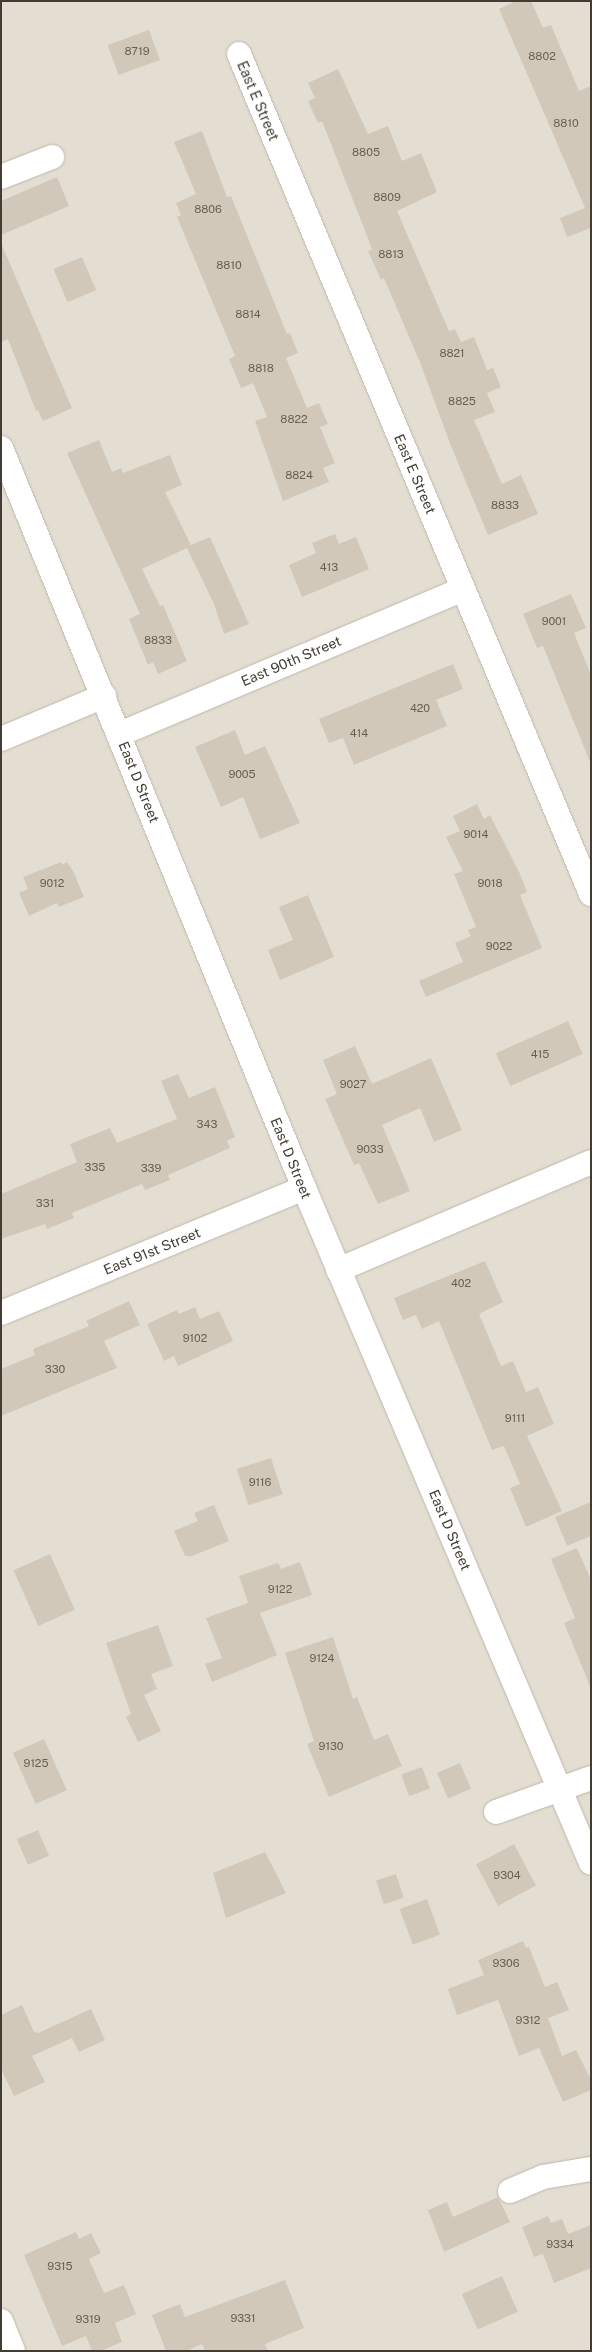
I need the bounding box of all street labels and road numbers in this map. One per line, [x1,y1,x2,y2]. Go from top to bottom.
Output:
street label: East E Street [234,59,282,143]
street label: East E Street [391,432,439,516]
street label: East 90th Street [238,632,344,690]
street label: East D Street [115,739,163,825]
street label: East D Street [267,1115,315,1201]
street label: East 91st Street [101,1224,203,1278]
street label: East D Street [425,1487,475,1573]

